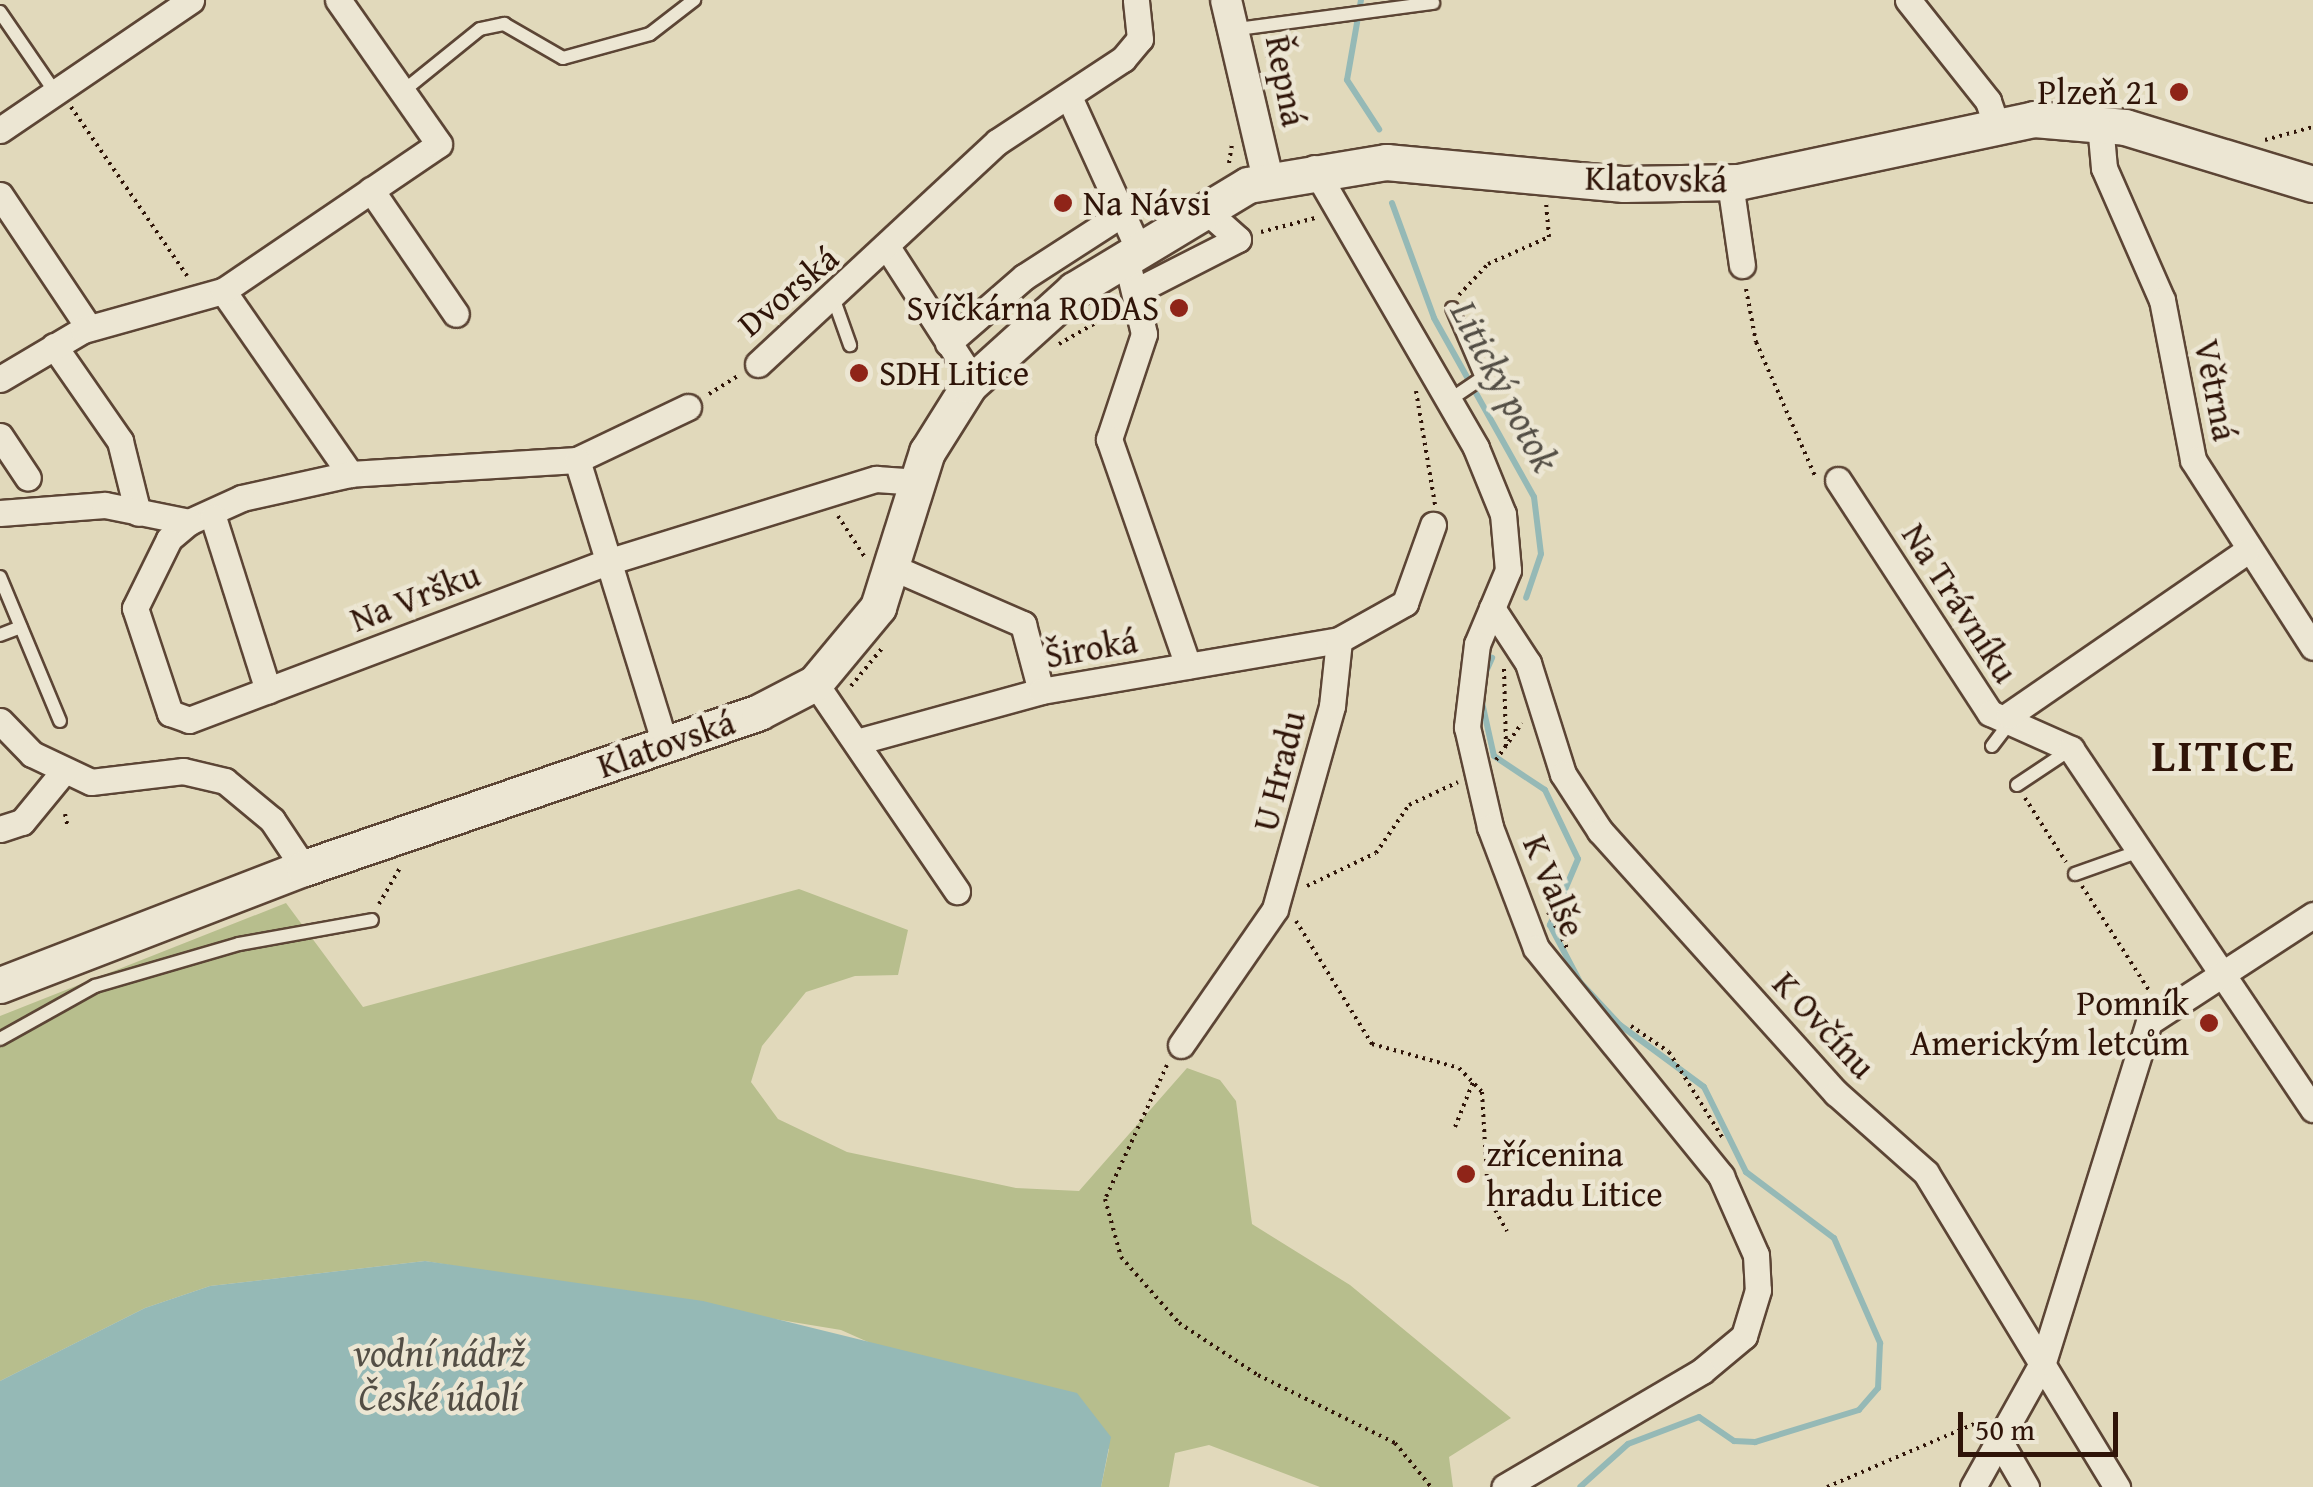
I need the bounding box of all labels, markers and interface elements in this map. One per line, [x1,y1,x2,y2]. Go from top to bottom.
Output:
street label: Řepná [1257,32,1315,130]
place label: Plzeň 21 [2038,71,2159,113]
marker: Plzeň 21 [2168,81,2190,103]
street label: Klatovská [1585,157,1727,201]
place label: Na Návsi [1083,182,1211,224]
marker: Na Návsi [1052,192,1074,214]
street label: Dvorská [729,237,847,345]
place label: Svíčkárna RODAS [907,287,1159,329]
water label: Litický potok [1441,293,1569,479]
marker: Svíčkárna RODAS [1168,297,1190,319]
street label: Větrná [2186,336,2246,444]
place label: SDH Litice [879,352,1029,394]
marker: SDH Litice [848,362,870,384]
street label: Na Trávníku [1893,516,2027,690]
street label: Na Vršku [344,553,486,641]
street label: Široká [1042,619,1140,677]
street label: Klatovská [592,701,740,787]
street label: U Hradu [1244,707,1314,835]
district label: LITICE [2152,728,2296,782]
street label: K Valše [1514,829,1594,943]
street label: K Ovčínu [1764,963,1884,1087]
place label: Pomník Americkým letcům [1910,982,2189,1064]
marker: Pomník Americkým letcům [2198,1012,2220,1034]
place label: zřícenina hradu Litice [1486,1133,1663,1215]
marker: zřícenina hradu Litice [1455,1163,1477,1185]
water label: vodní nádrž České údolí [353,1330,525,1420]
scale bar [1963,1392,2123,1454]
text: 50 m [1975,1407,2035,1451]

